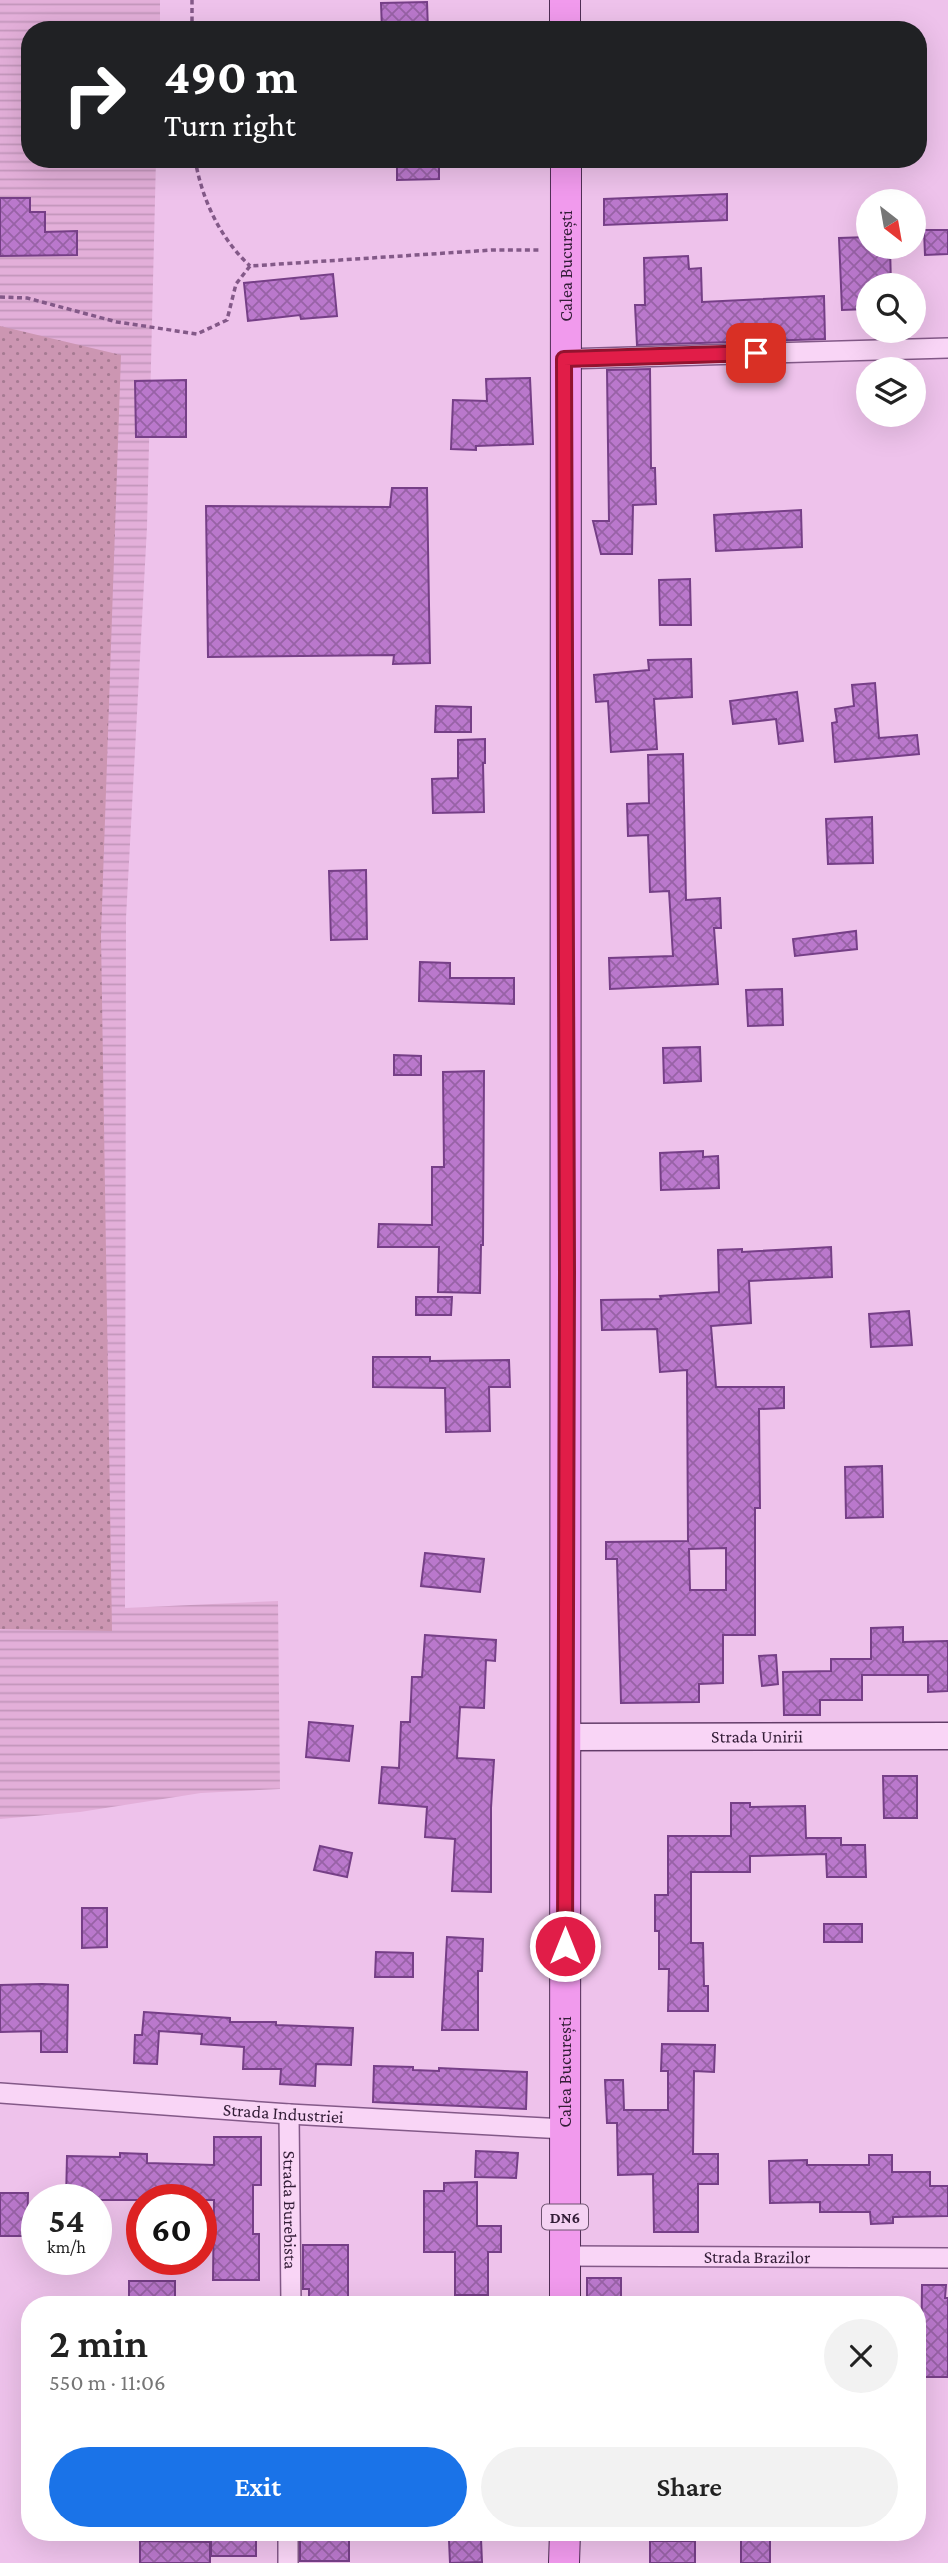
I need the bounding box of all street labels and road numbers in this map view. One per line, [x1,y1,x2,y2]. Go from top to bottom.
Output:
street label: Calea București [556,210,578,322]
street label: Strada Unirii [711,1726,803,1747]
street label: Calea București [555,2016,577,2128]
street label: Strada Industriei [222,2099,344,2127]
street label: Strada Burebista [279,2151,301,2269]
road number: DN6 [542,2204,588,2230]
street label: Strada Brazilor [704,2247,811,2267]

